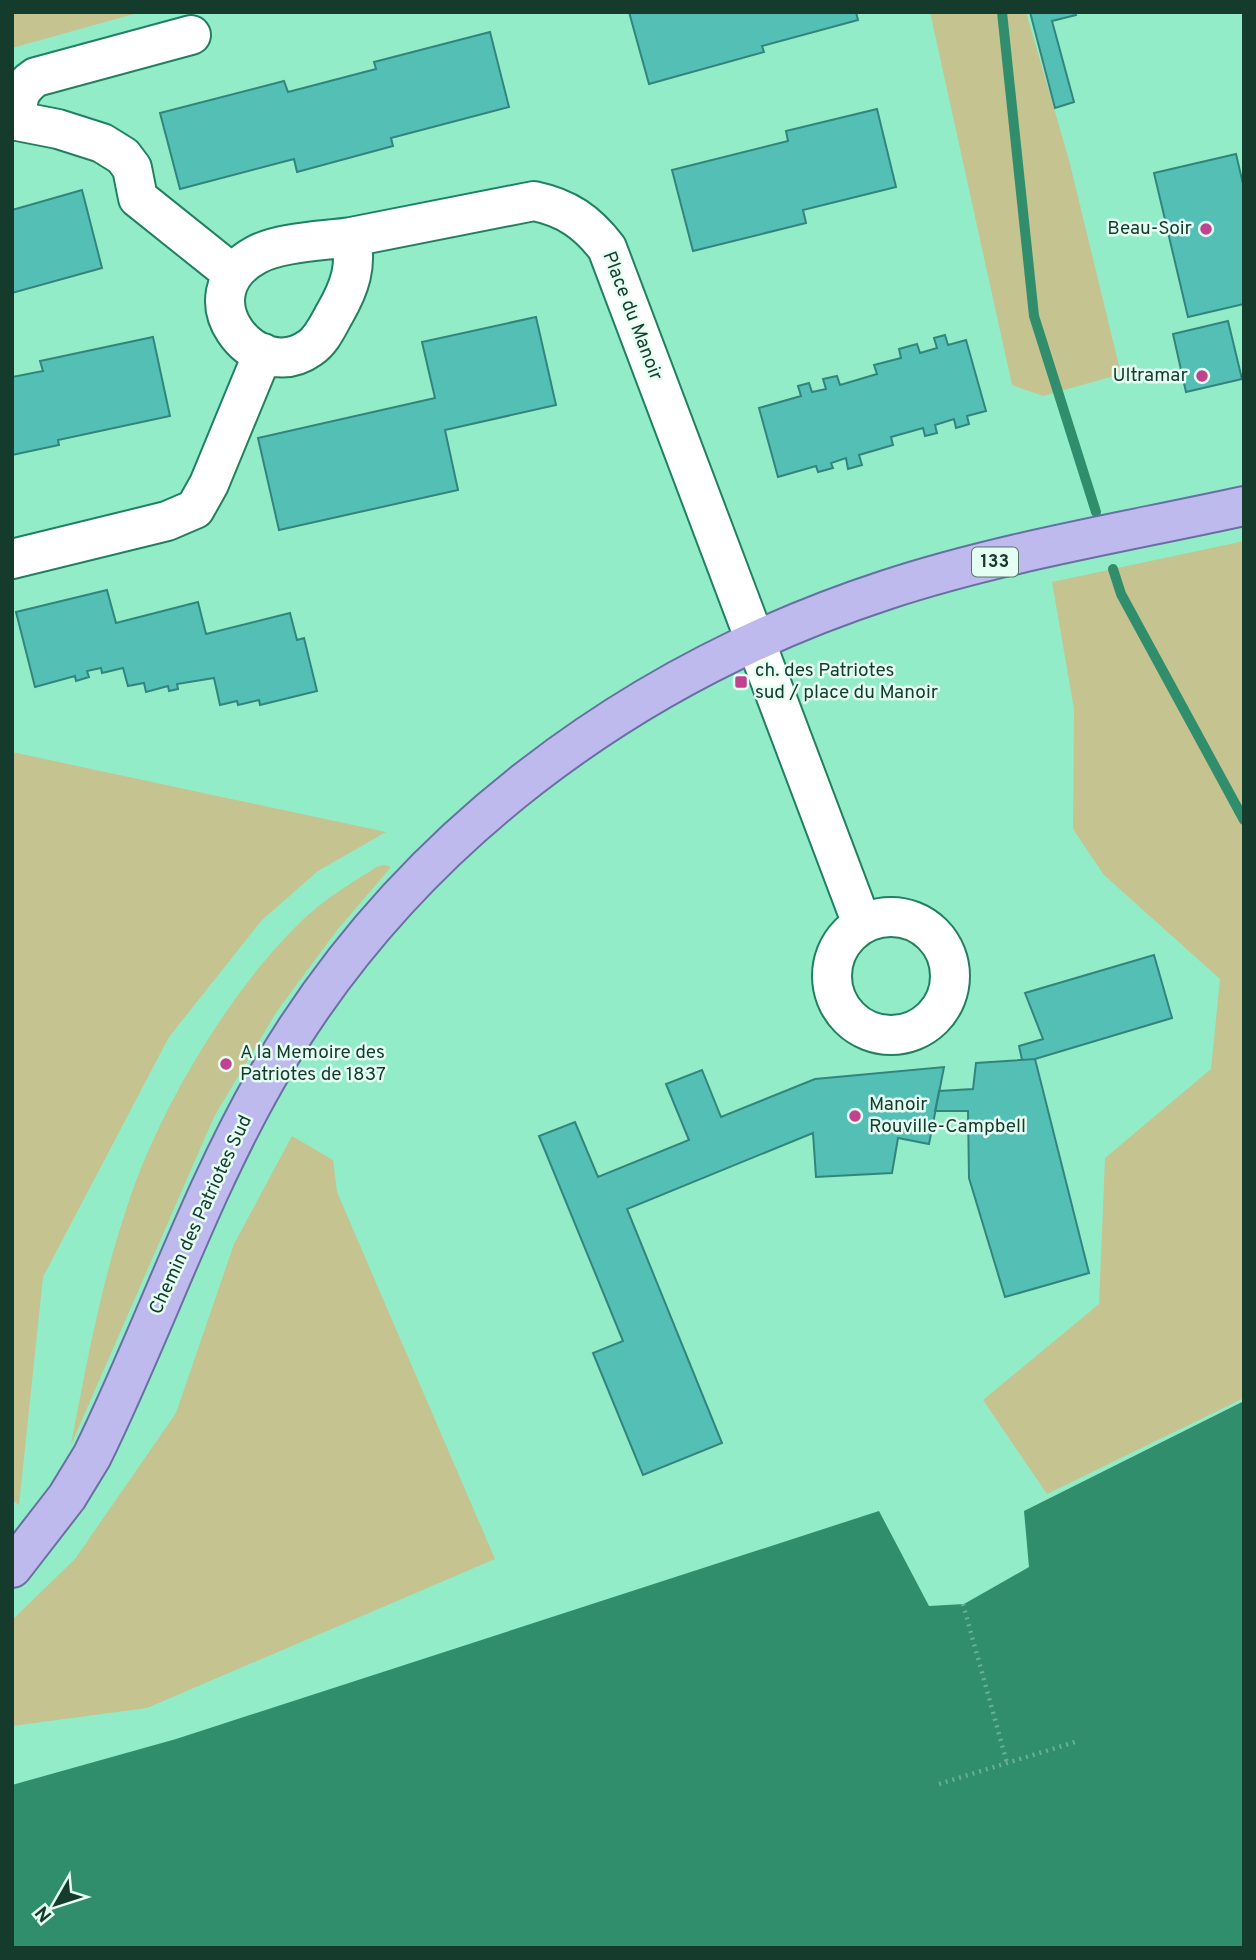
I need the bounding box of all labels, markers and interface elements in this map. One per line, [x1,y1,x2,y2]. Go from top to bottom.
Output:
place label: Beau-Soir [1107,217,1193,241]
marker: Beau-Soir [1198,221,1214,237]
street label: Place du Manoir [596,248,668,384]
place label: Ultramar [1112,364,1189,388]
marker: Ultramar [1194,368,1210,384]
road number: 133 [972,548,1018,576]
place label: ch. des Patriotes sud / place du Manoir [755,659,939,705]
marker: ch. des Patriotes sud / place du Manoir [733,674,749,690]
place label: A la Memoire des Patriotes de 1837 [240,1041,386,1087]
marker: A la Memoire des Patriotes de 1837 [218,1056,234,1072]
place label: Manoir Rouville-Campbell [869,1093,1026,1139]
marker: Manoir Rouville-Campbell [847,1108,863,1124]
street label: Chemin des Patriotes Sud [144,1112,258,1318]
north arrow [21,1869,91,1939]
text: N [31,1901,58,1926]

